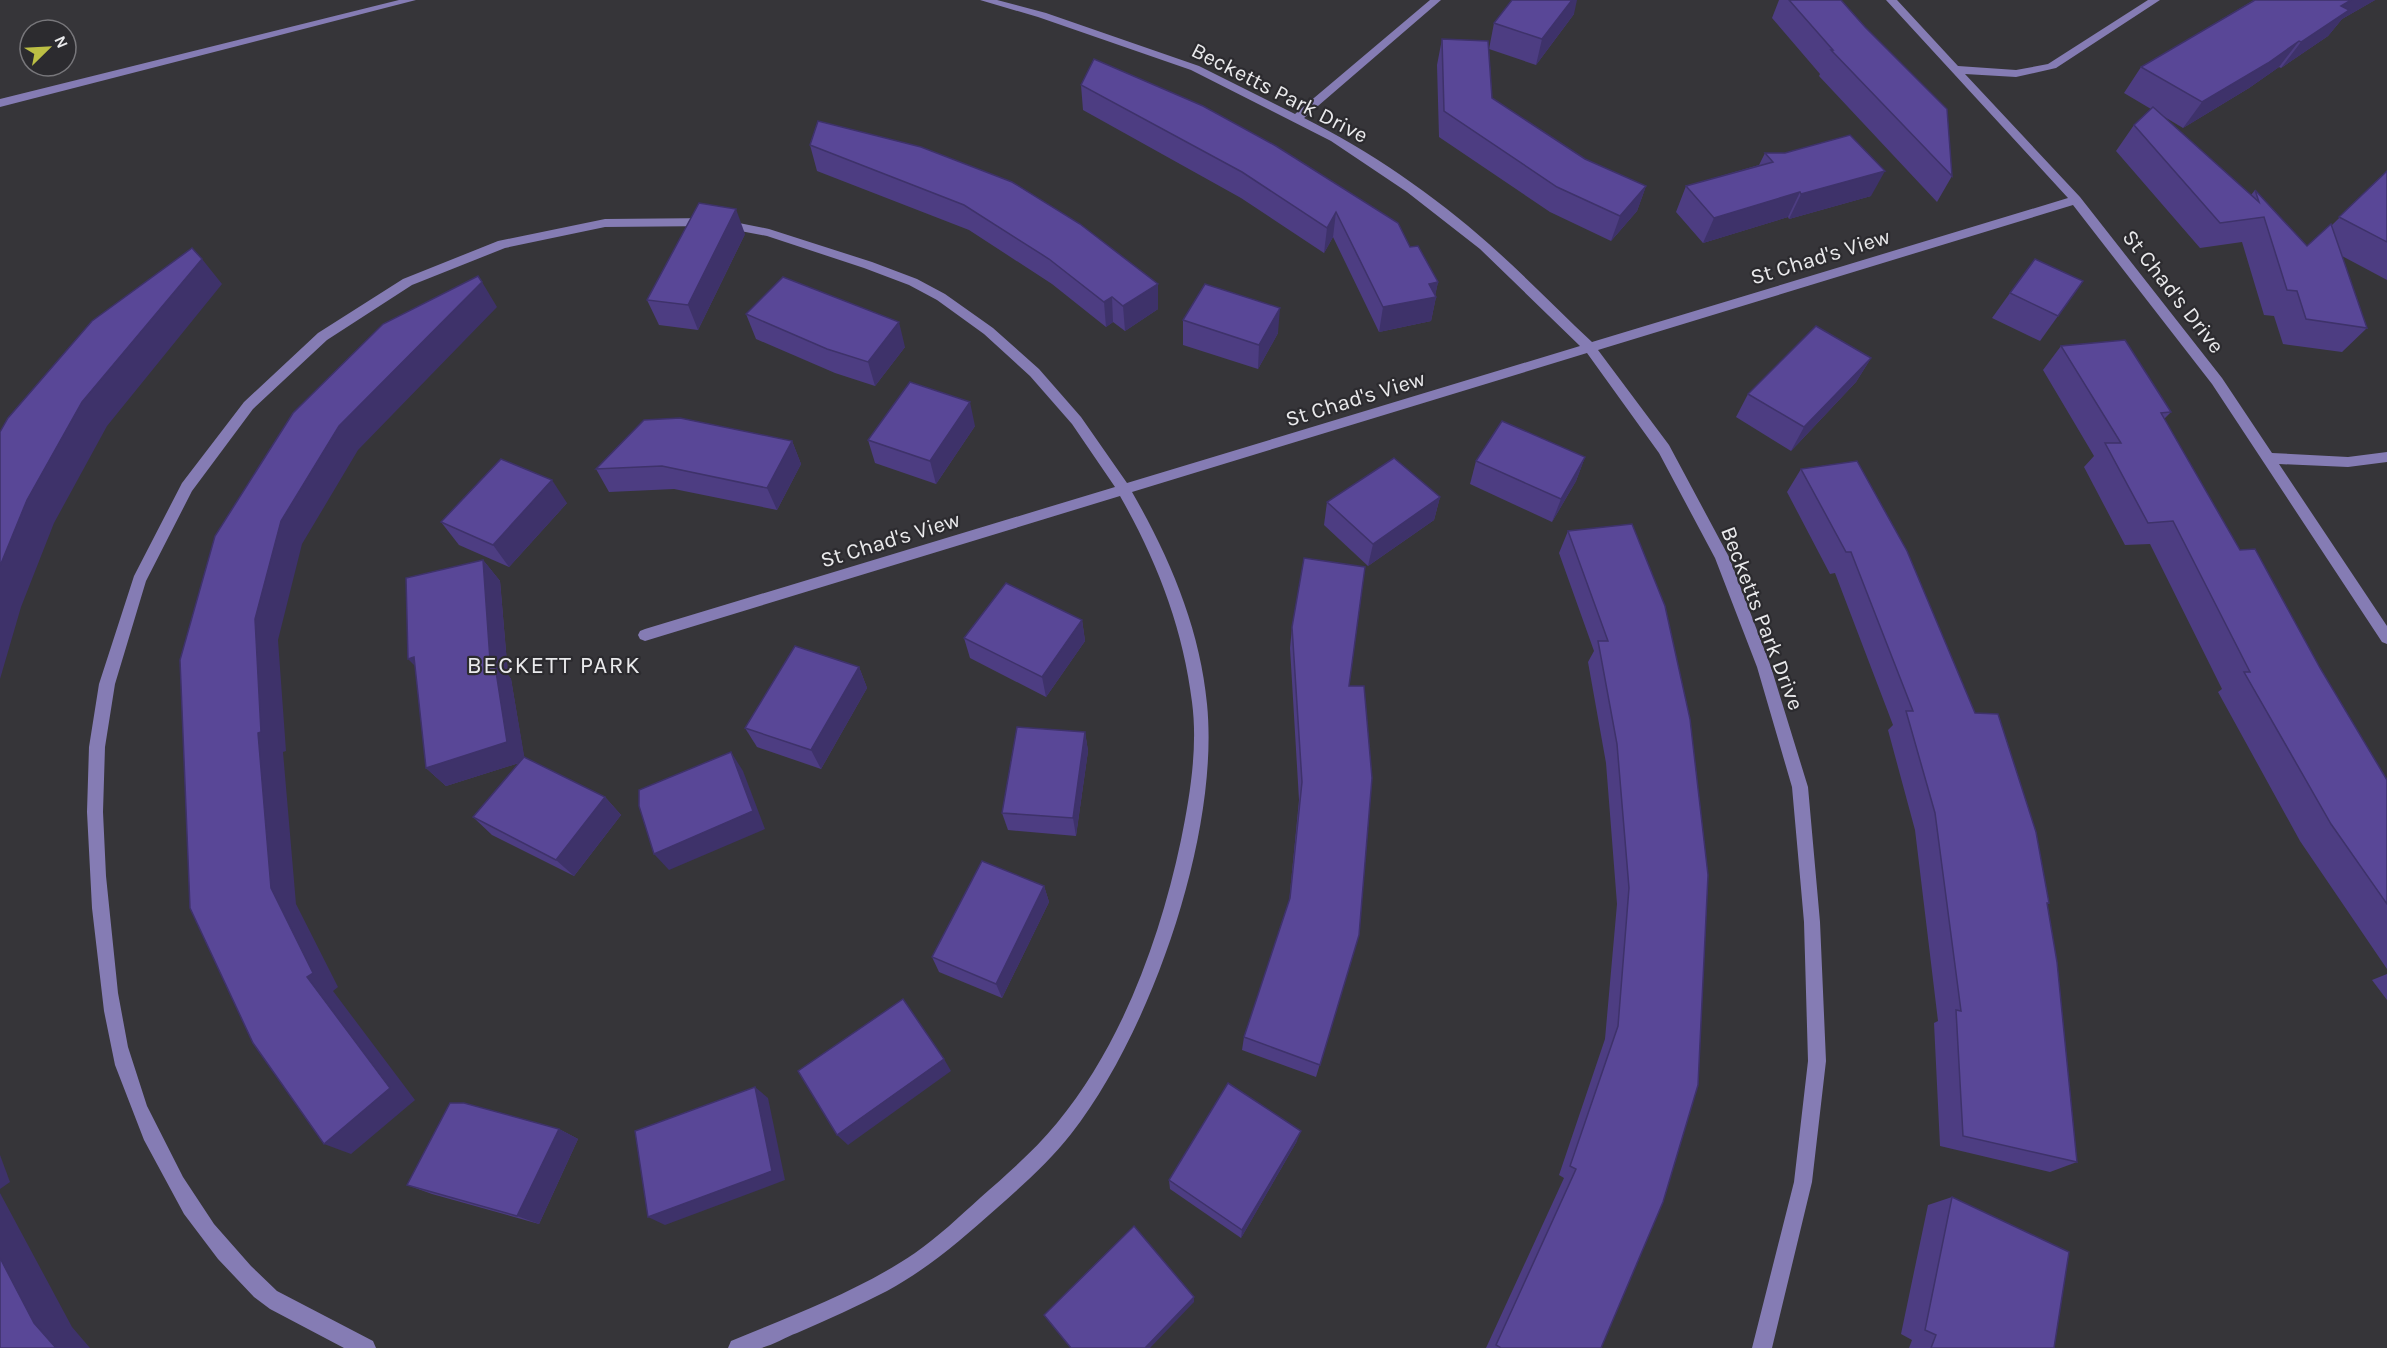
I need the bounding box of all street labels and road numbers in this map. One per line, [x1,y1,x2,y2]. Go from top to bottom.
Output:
street label: Becketts Park Drive [1187,37,1372,149]
street label: St Chad's View [1747,223,1893,291]
street label: St Chad's Drive [2117,225,2230,359]
street label: St Chad's View [1282,365,1428,433]
street label: St Chad's View [817,506,963,574]
street label: Becketts Park Drive [1715,523,1809,714]

